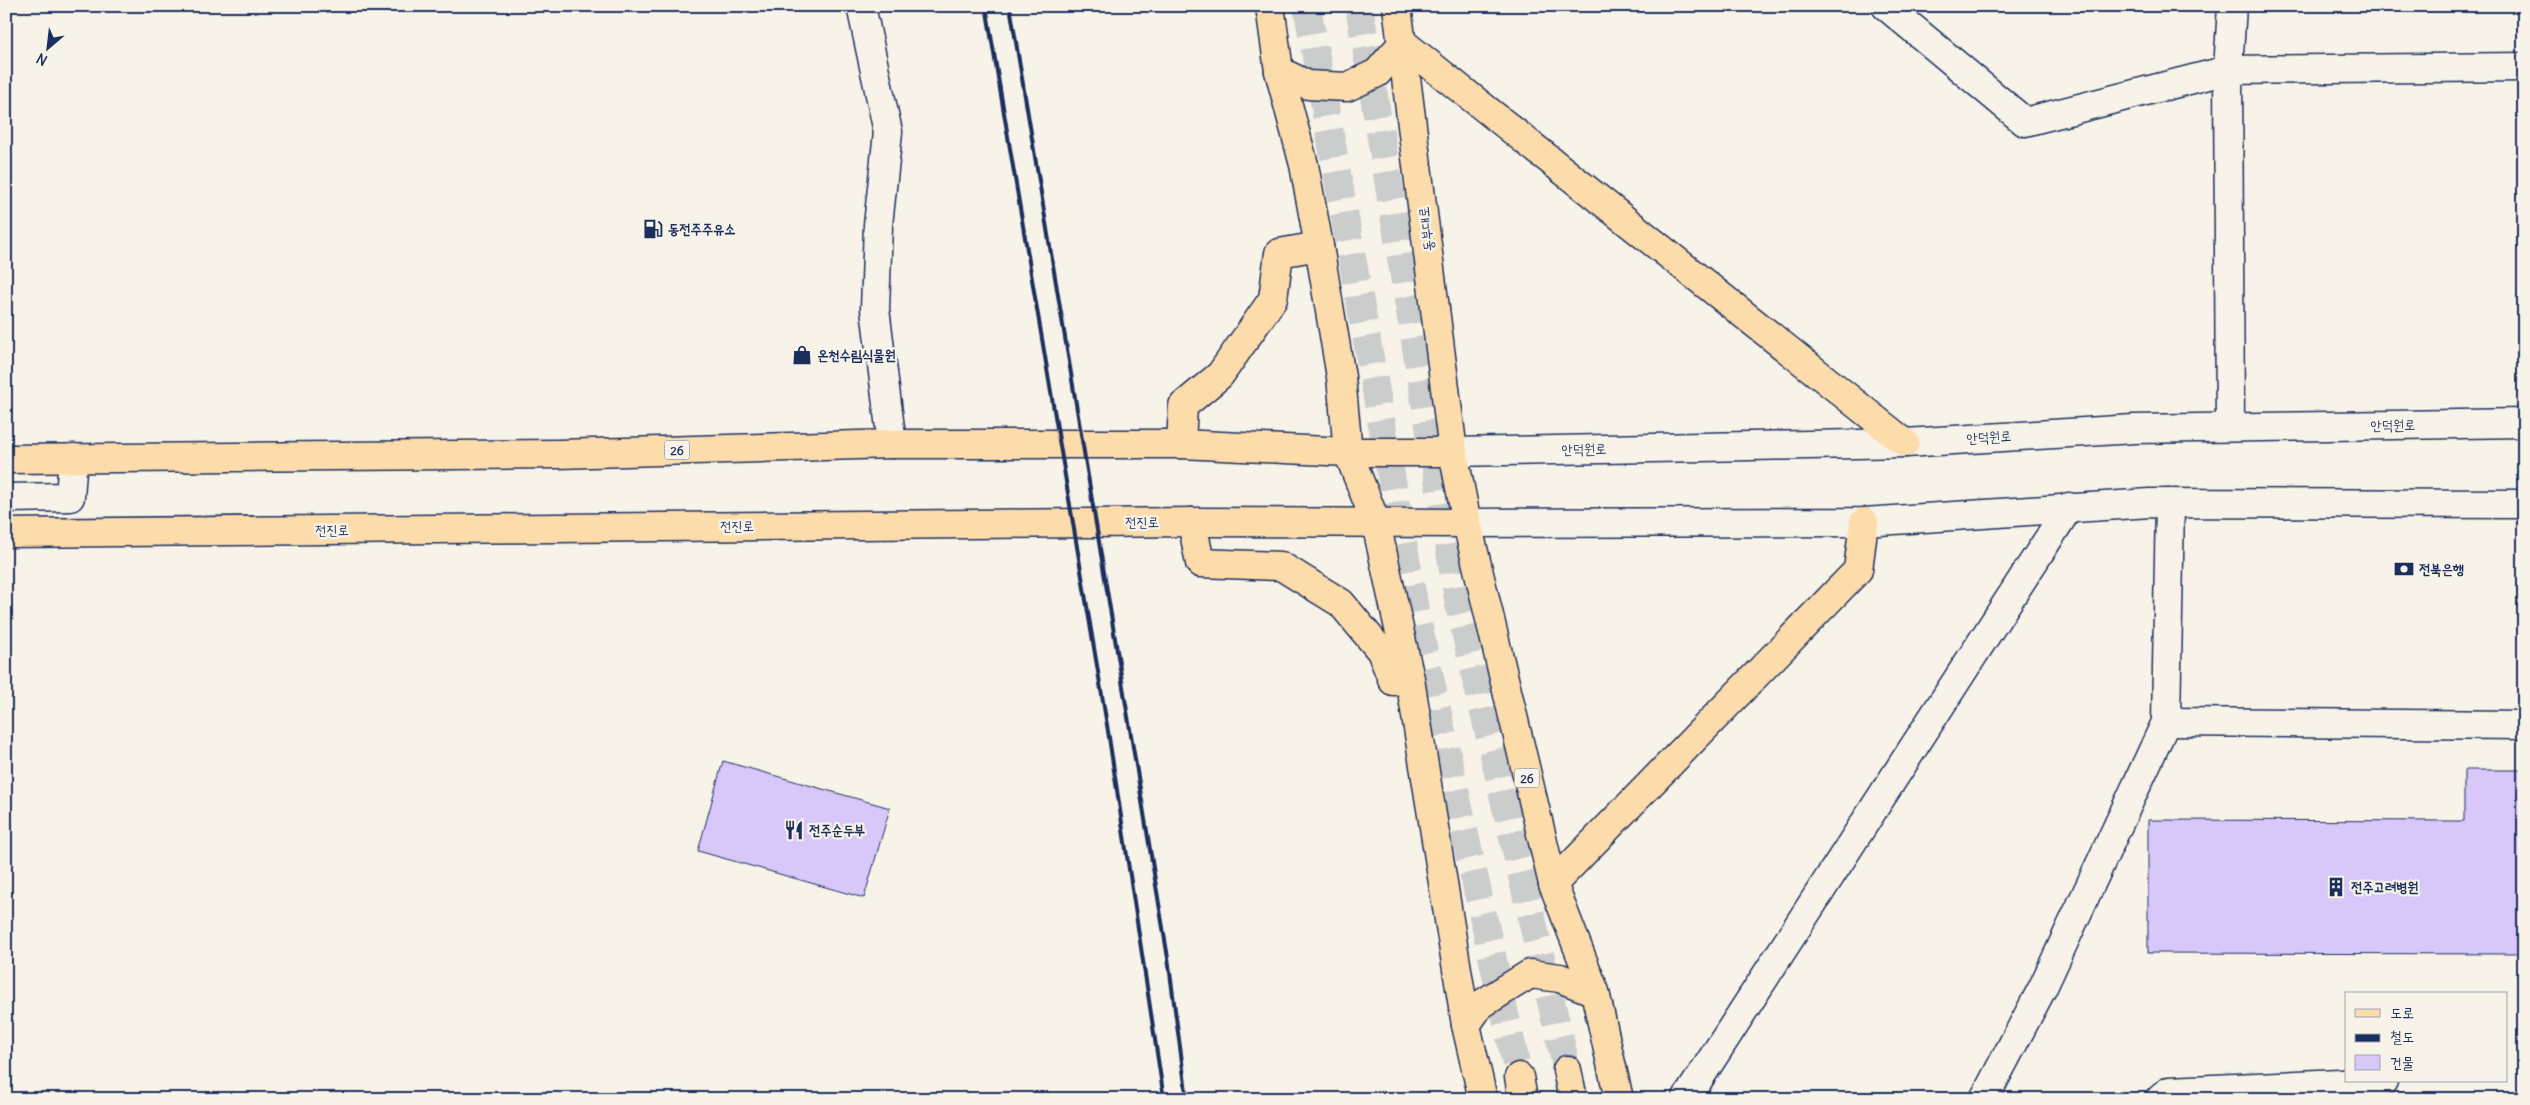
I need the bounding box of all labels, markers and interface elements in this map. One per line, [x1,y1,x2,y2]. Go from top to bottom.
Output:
north arrow [22,22,72,72]
text: N [33,49,50,70]
street label: 동부대로 [1414,206,1438,252]
fuel station icon: 동전주주유소 [642,218,664,240]
place label: 동전주주유소 [668,220,736,238]
shop icon: 온천수림식물원 [791,344,813,366]
place label: 온천수림식물원 [817,346,896,364]
street label: 안덕원로 [2370,416,2416,434]
street label: 안덕원로 [1966,426,2012,448]
road number: 26 [664,440,690,460]
street label: 안덕원로 [1561,440,1607,458]
street label: 전진로 [1125,513,1159,531]
street label: 전진로 [720,517,754,535]
street label: 전진로 [315,521,349,539]
bank icon: 전북은행 [2393,558,2415,580]
place label: 전북은행 [2419,560,2464,578]
road number: 26 [1514,768,1540,788]
restaurant icon: 전주순두부 [783,819,805,841]
place label: 전주순두부 [809,821,865,839]
building icon: 전주고려병원 [2325,876,2347,898]
place label: 전주고려병원 [2351,878,2419,896]
legend [2345,992,2508,1082]
text: 도로 [2390,1003,2414,1022]
text: 철도 [2390,1027,2414,1046]
text: 건물 [2390,1053,2414,1072]

